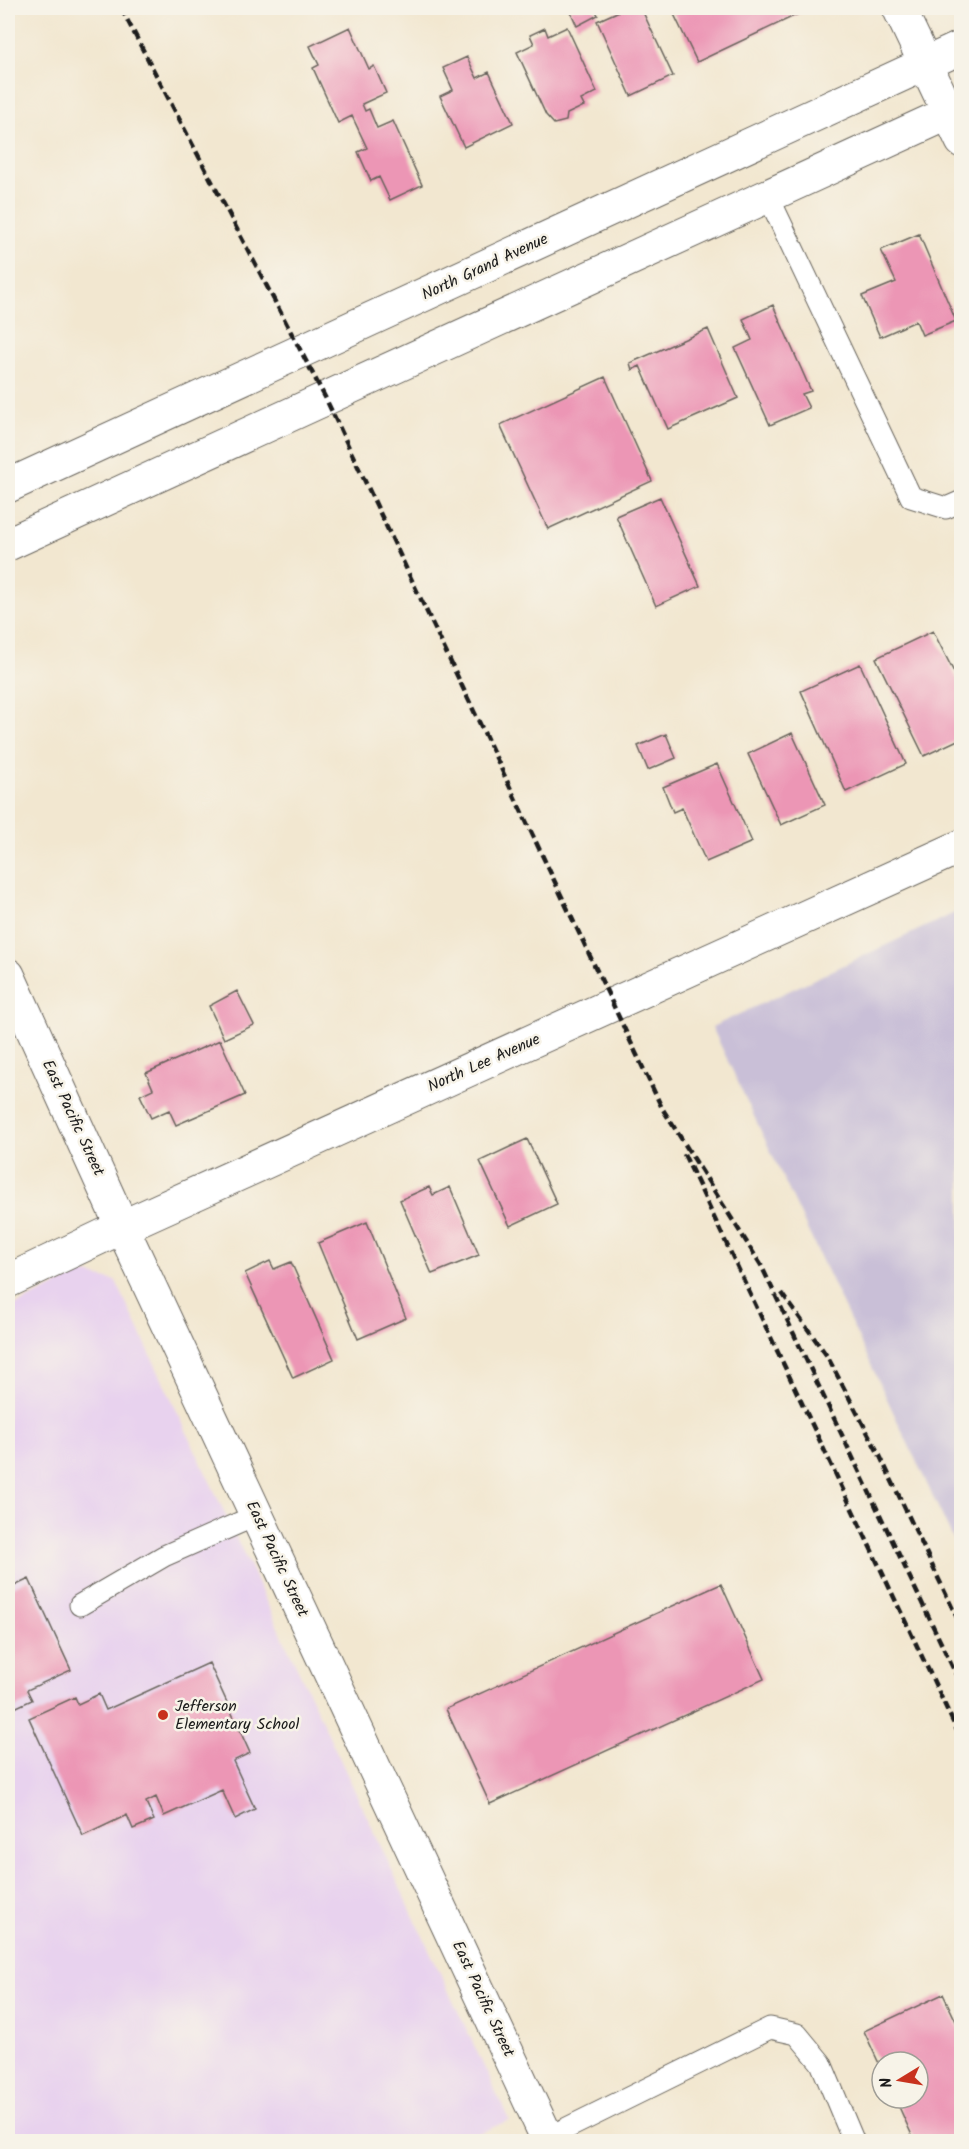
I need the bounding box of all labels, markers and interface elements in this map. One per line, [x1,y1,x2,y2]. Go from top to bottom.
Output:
street label: North Grand Avenue [418,227,552,307]
street label: North Lee Avenue [424,1027,544,1099]
street label: East Pacific Street [35,1056,111,1181]
street label: East Pacific Street [239,1497,315,1622]
place label: Jefferson Elementary School [175,1694,300,1737]
marker: Jefferson Elementary School [156,1708,170,1722]
street label: East Pacific Street [445,1937,521,2062]
north arrow [870,2050,930,2110]
text: N [874,2075,900,2090]

